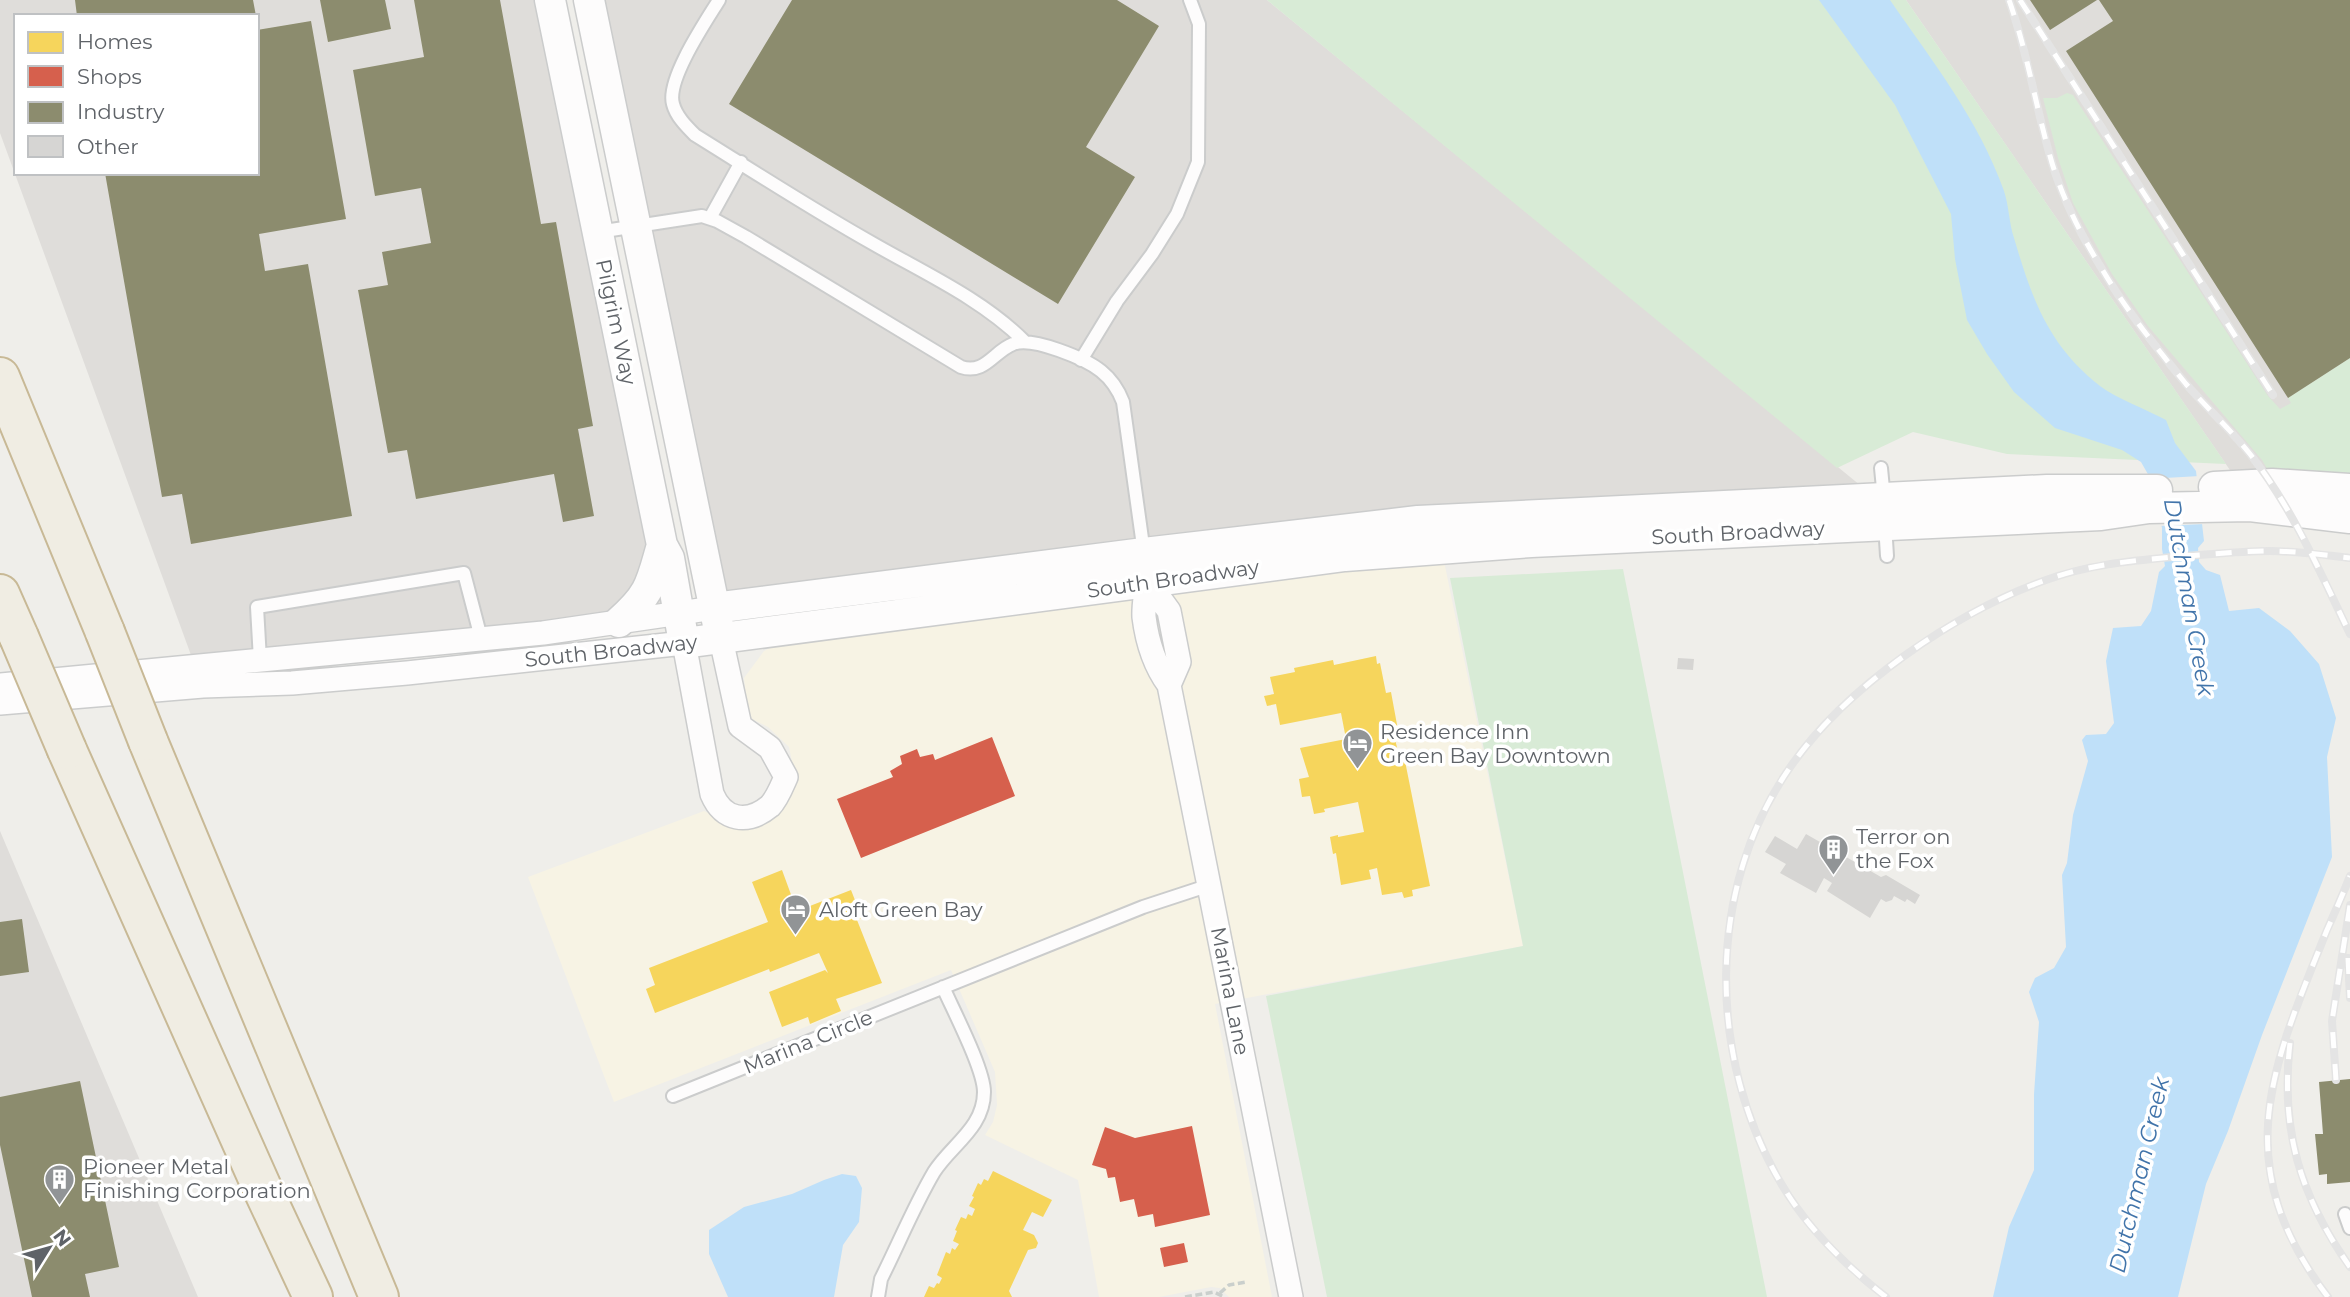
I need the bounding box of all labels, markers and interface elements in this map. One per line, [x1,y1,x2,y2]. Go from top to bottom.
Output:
legend [14,14,259,175]
text: Homes [77,29,152,54]
text: Shops [77,64,142,89]
text: Industry [77,99,165,124]
text: Other [77,134,139,159]
street label: Pilgrim Way [591,257,642,388]
water label: Dutchman Creek [2158,496,2220,699]
street label: South Broadway [1651,515,1826,550]
street label: South Broadway [1085,554,1261,603]
street label: South Broadway [523,629,699,672]
place label: Residence Inn Green Bay Downtown [1380,719,1611,768]
hotel icon: Residence Inn Green Bay Downtown [1340,727,1374,771]
place label: Terror on the Fox [1856,824,1950,873]
building icon: Terror on the Fox [1816,832,1850,876]
hotel icon: Aloft Green Bay [779,893,813,937]
place label: Aloft Green Bay [819,897,983,922]
street label: Marina Lane [1206,925,1255,1057]
street label: Marina Circle [740,1004,876,1079]
water label: Dutchman Creek [2103,1073,2175,1276]
place label: Pioneer Metal Finishing Corporation [83,1154,311,1203]
building icon: Pioneer Metal Finishing Corporation [43,1162,77,1206]
north arrow [14,1213,84,1283]
text: N [48,1225,76,1251]

